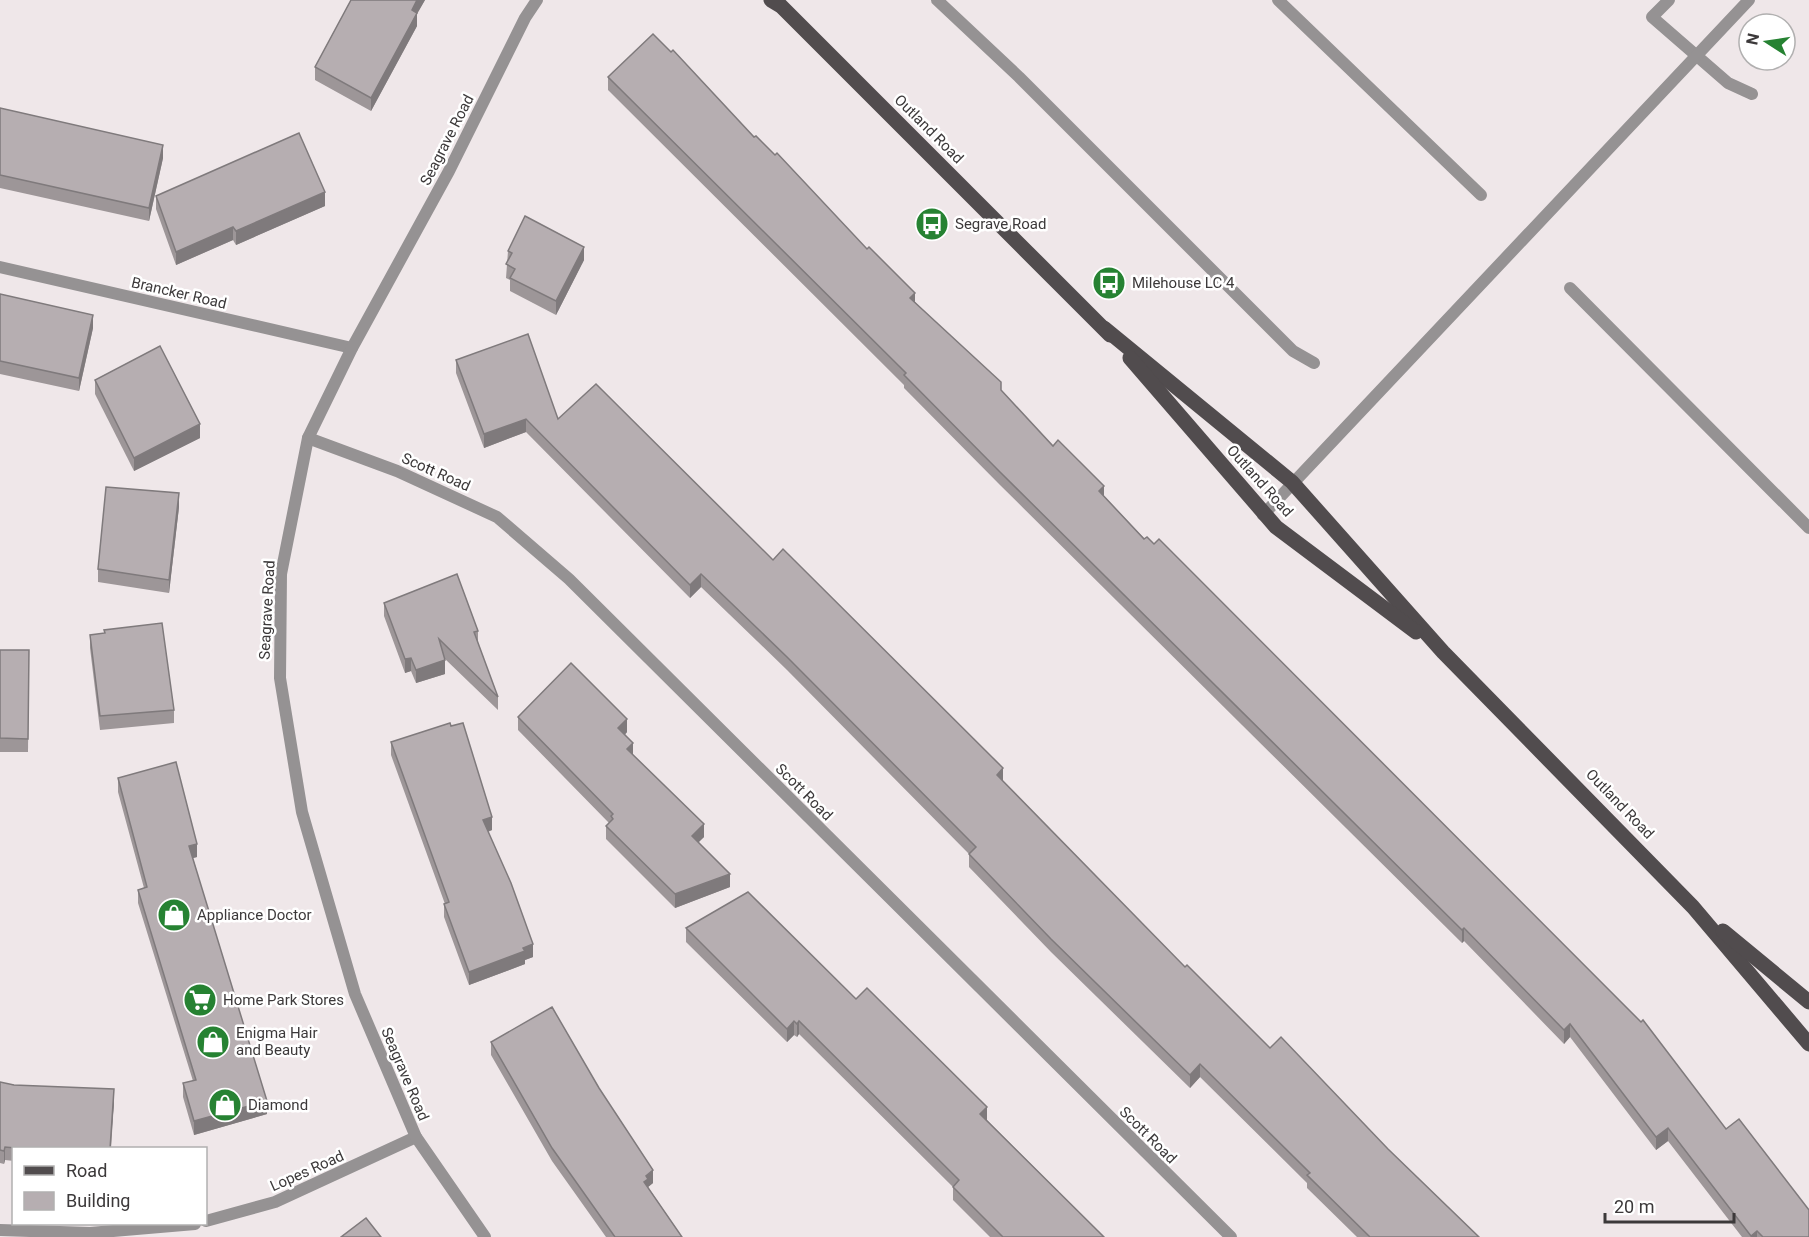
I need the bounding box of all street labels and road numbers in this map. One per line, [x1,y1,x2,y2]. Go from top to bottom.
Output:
street label: Outland Road [891,91,967,167]
street label: Seagrave Road [416,92,478,188]
street label: Brancker Road [130,273,228,313]
street label: Outland Road [1223,441,1297,521]
street label: Scott Road [399,449,473,495]
street label: Seagrave Road [255,560,279,660]
street label: Scott Road [772,760,836,824]
street label: Outland Road [1582,765,1658,843]
street label: Seagrave Road [377,1025,433,1123]
street label: Scott Road [1116,1103,1180,1167]
street label: Lopes Road [267,1147,347,1195]

